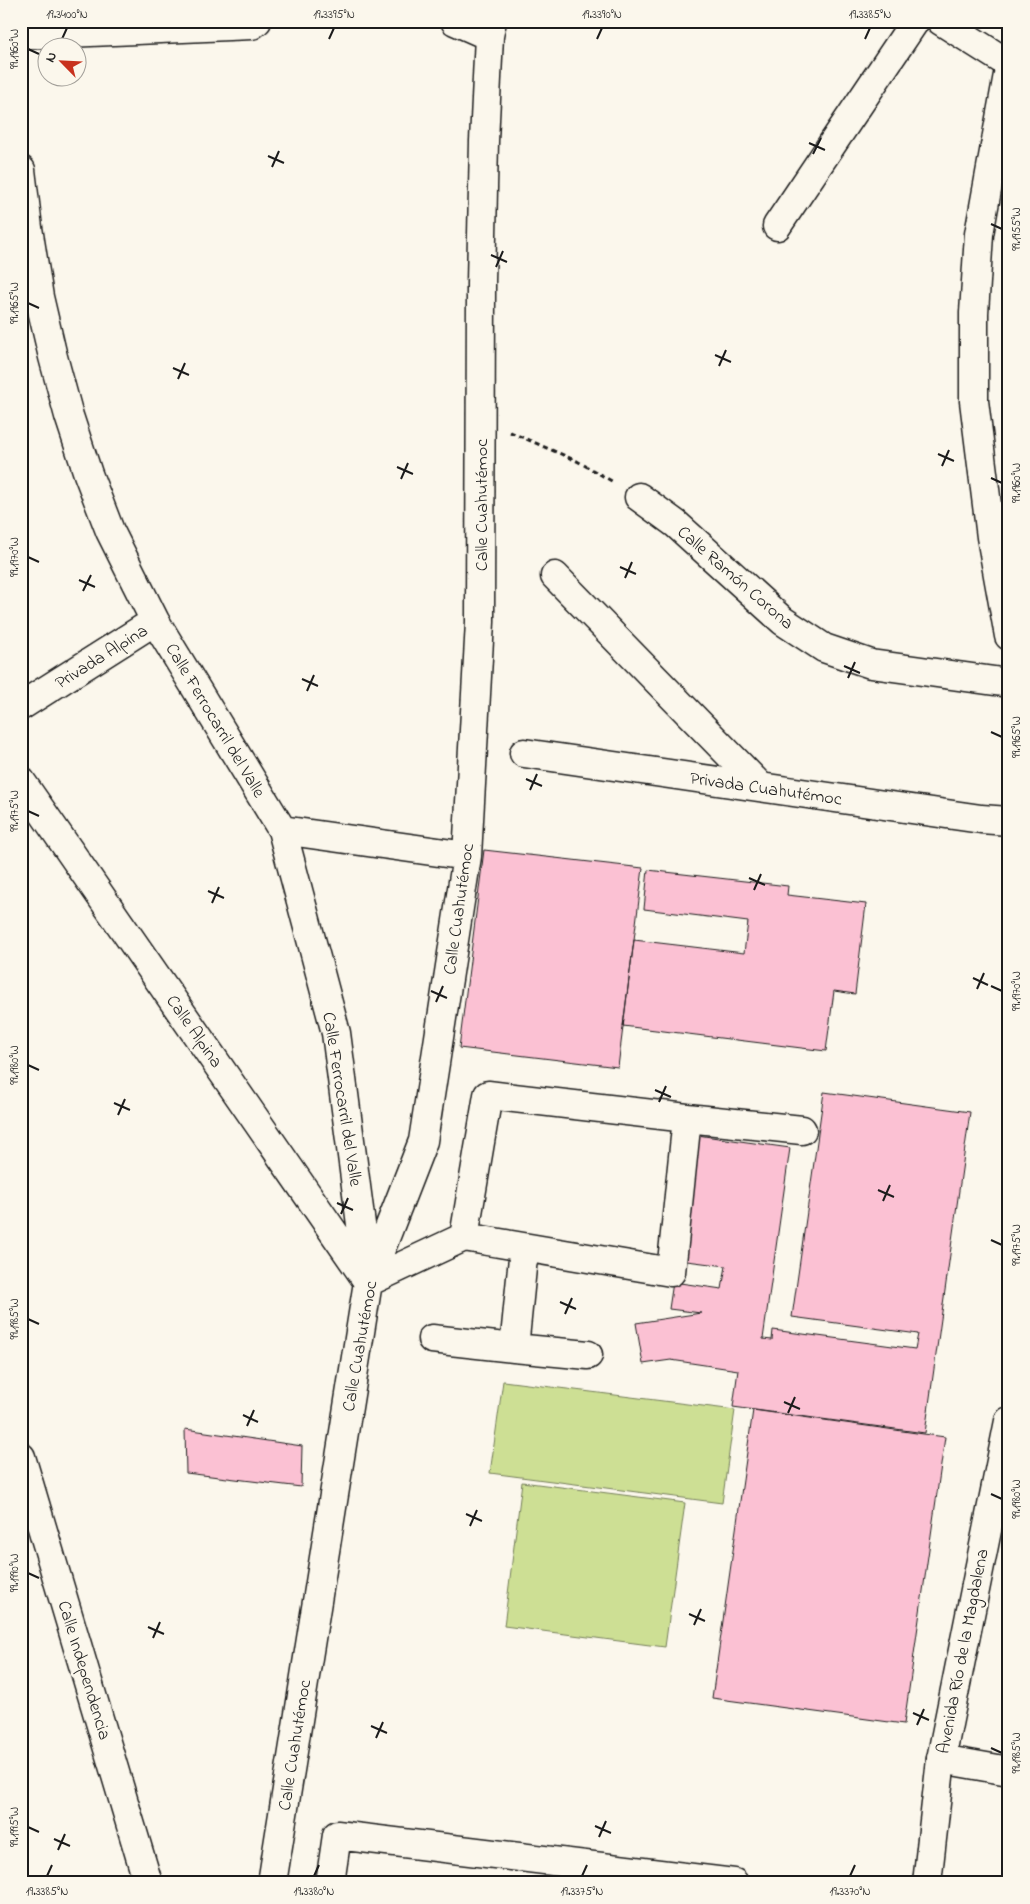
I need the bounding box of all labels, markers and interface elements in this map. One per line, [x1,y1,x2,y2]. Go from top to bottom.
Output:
text: 19.3400°N [46,6,88,24]
text: 19.3395°N [313,6,355,24]
text: 19.3390°N [582,6,622,24]
text: 19.3385°N [849,6,891,24]
text: 99.1960°W [6,29,24,69]
north arrow [38,38,88,88]
text: N [40,49,63,66]
text: 99.1955°W [1008,207,1026,251]
text: 99.1965°W [6,282,24,324]
street label: Calle Cuahutémoc [470,439,496,571]
text: 99.1960°W [1008,463,1026,503]
street label: Calle Ramón Corona [671,520,799,637]
text: 99.1970°W [6,537,24,577]
street label: Privada Alpina [51,619,153,697]
street label: Calle Ferrocarril del Valle [158,639,271,804]
text: 99.1965°W [1008,716,1026,758]
street label: Privada Cuahutémoc [688,766,843,814]
text: 99.1975°W [6,790,24,832]
street label: Calle Cuahutémoc [438,842,482,977]
text: 99.1970°W [1008,971,1026,1011]
street label: Calle Alpina [159,990,228,1074]
street label: Calle Ferrocarril del Valle [314,1010,368,1189]
text: 99.1980°W [6,1045,24,1085]
text: 99.1975°W [1008,1224,1026,1266]
street label: Calle Cuahutémoc [337,1279,385,1414]
text: 99.1985°W [6,1299,24,1339]
text: 99.1980°W [1008,1479,1026,1519]
street label: Avenida Río de la Magdalena [931,1547,998,1756]
text: 99.1990°W [6,1554,24,1592]
street label: Calle Independencia [50,1598,117,1743]
street label: Calle Cuahutémoc [273,1678,319,1813]
text: 99.1985°W [1008,1733,1026,1773]
text: 99.1995°W [6,1807,24,1847]
text: 19.3385°N [26,1883,68,1901]
text: 19.3380°N [294,1883,334,1901]
text: 19.3375°N [561,1883,603,1901]
text: 19.3370°N [829,1883,871,1901]

